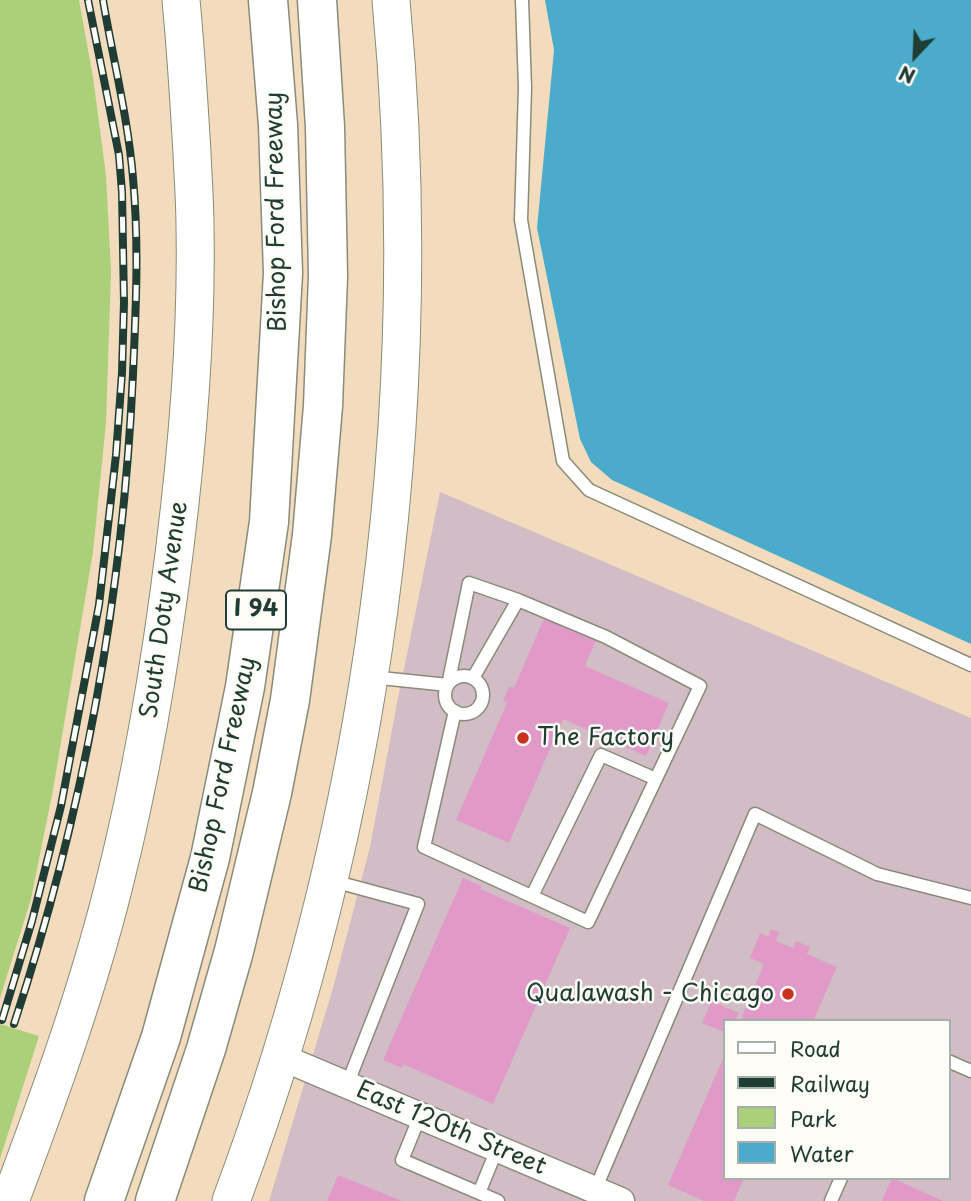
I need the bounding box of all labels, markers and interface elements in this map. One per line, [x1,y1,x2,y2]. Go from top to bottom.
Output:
north arrow [880,21,950,91]
text: N [894,60,919,91]
street label: Bishop Ford Freeway [261,92,293,332]
street label: South Doty Avenue [136,500,194,720]
road number: I 94 [226,590,286,630]
street label: Bishop Ford Freeway [185,654,263,896]
place label: The Factory [537,724,674,752]
marker: The Factory [515,730,531,746]
place label: Qualawash - Chicago [526,980,774,1008]
marker: Qualawash - Chicago [780,986,796,1002]
legend [722,1019,950,1180]
text: Road [790,1032,841,1064]
text: Railway [790,1067,870,1099]
street label: East 120th Street [352,1076,550,1182]
text: Park [790,1102,837,1134]
text: Water [790,1137,853,1169]

